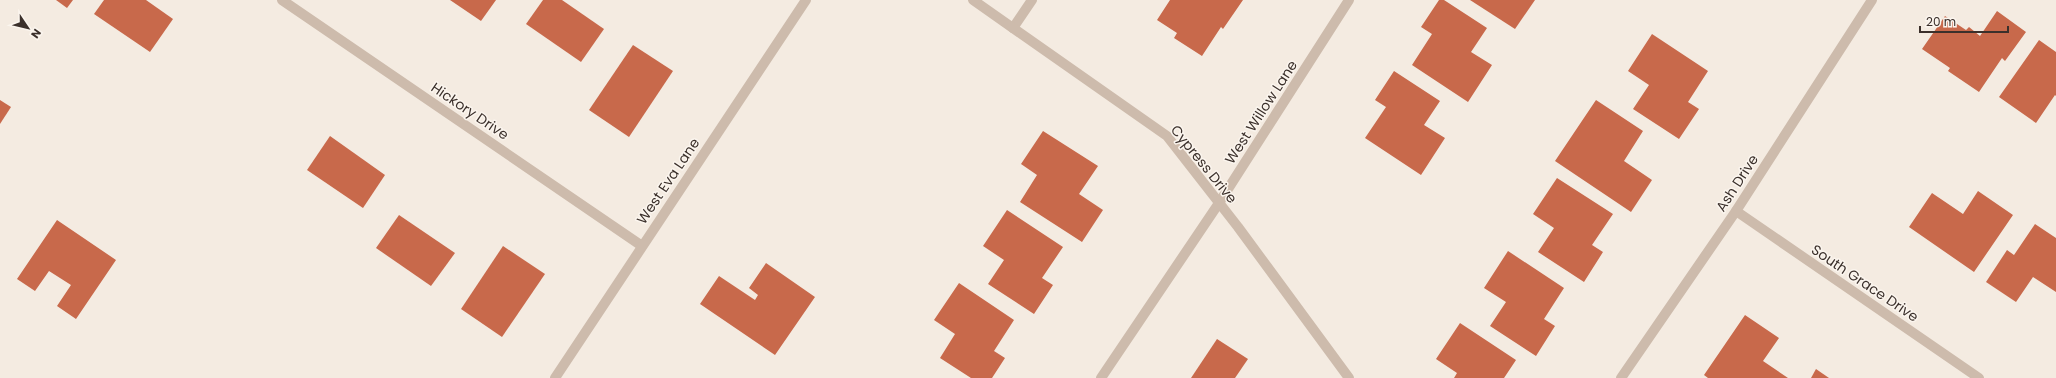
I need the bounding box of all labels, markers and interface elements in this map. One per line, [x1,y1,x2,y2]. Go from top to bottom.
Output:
north arrow [8,8,48,48]
scale bar [1920,8,2008,34]
text: 20 m [1926,13,1956,30]
text: N [27,26,45,42]
street label: West Willow Lane [1220,56,1302,168]
street label: Hickory Drive [427,78,513,145]
street label: Cypress Drive [1166,121,1242,208]
street label: West Eva Lane [632,134,704,228]
street label: Ash Drive [1711,150,1763,216]
street label: South Grace Drive [1807,240,1923,327]

